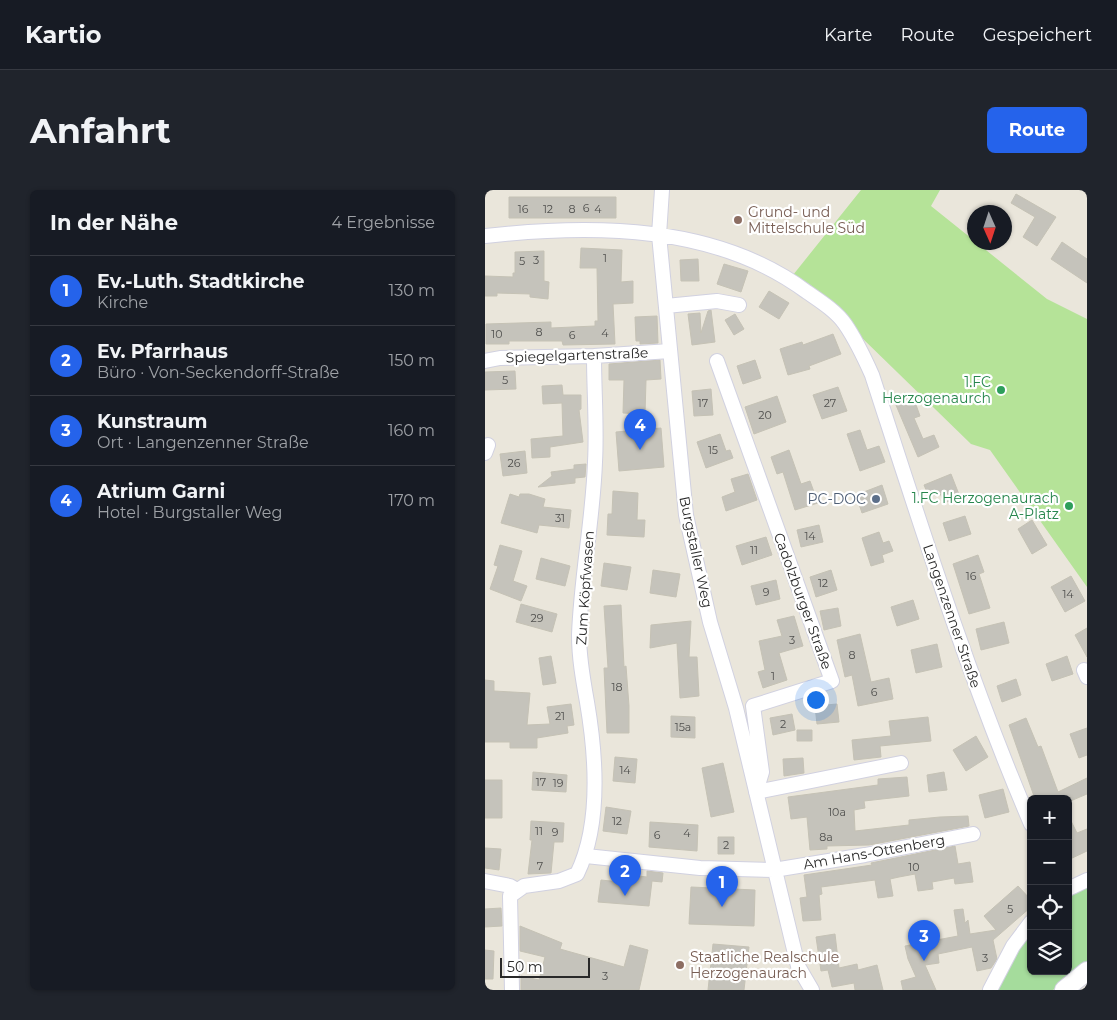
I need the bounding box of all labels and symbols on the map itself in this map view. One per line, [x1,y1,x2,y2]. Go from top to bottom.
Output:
house number: 6 [583,201,590,215]
house number: 16 [518,202,529,216]
house number: 12 [543,202,553,216]
house number: 8 [568,202,576,216]
house number: 4 [594,202,602,216]
place label: Grund- und Mittelschule Süd [748,203,865,237]
north arrow [967,205,1012,250]
marker: Grund- und Mittelschule Süd [732,214,744,226]
house number: 1 [603,251,607,265]
house number: 3 [533,253,539,267]
house number: 5 [519,254,525,268]
house number: 8 [535,325,543,339]
house number: 4 [601,326,609,340]
house number: 10 [491,327,503,341]
house number: 6 [569,328,576,342]
street label: Spiegelgartenstraße [505,344,649,366]
house number: 5 [502,373,508,387]
place label: 1.FC Herzogenaurch [882,373,991,407]
marker: 1.FC Herzogenaurch [995,384,1007,396]
house number: 17 [698,396,708,410]
house number: 27 [824,396,836,410]
house number: 20 [758,408,772,422]
pin: 4 [624,409,656,450]
house number: 15 [708,443,718,457]
house number: 26 [508,456,521,470]
place label: 1.FC Herzogenaurach A-Platz [912,489,1059,523]
place label: PC-DOC [807,490,866,508]
marker: PC-DOC [870,493,882,505]
street label: Burgstaller Weg [675,495,717,609]
marker: 1.FC Herzogenaurach A-Platz [1063,500,1075,512]
house number: 31 [555,511,565,525]
house number: 14 [804,529,816,543]
street label: Zum Köpfwasen [572,530,598,646]
street label: Cadolzburger Straße [770,530,836,672]
street label: Langenzenner Straße [919,542,985,690]
house number: 11 [750,543,758,557]
house number: 16 [966,569,977,583]
house number: 12 [818,576,828,590]
house number: 9 [763,585,770,599]
house number: 14 [1062,587,1074,601]
house number: 29 [531,611,544,625]
house number: 3 [789,633,795,647]
house number: 8 [848,648,856,662]
house number: 1 [771,669,775,683]
house number: 18 [612,680,623,694]
house number: 6 [871,685,878,699]
your location [803,687,829,713]
house number: 21 [555,709,565,723]
house number: 2 [780,717,786,731]
house number: 15a [675,720,691,734]
house number: 14 [619,763,631,777]
house number: 17 [536,775,546,789]
house number: 19 [553,776,564,790]
house number: 10a [828,805,846,819]
house number: 12 [612,814,622,828]
house number: 11 [535,824,543,838]
house number: 9 [552,825,559,839]
house number: 4 [683,826,691,840]
house number: 6 [654,828,661,842]
house number: 8a [819,830,833,844]
street label: Am Hans-Ottenberg [802,831,946,873]
house number: 2 [723,838,729,852]
pin: 2 [609,855,641,896]
house number: 7 [537,859,543,873]
house number: 10 [908,860,920,874]
pin: 1 [706,866,738,907]
house number: 5 [1007,902,1013,916]
pin: 3 [908,920,940,961]
place label: Staatliche Realschule Herzogenaurach [690,948,839,982]
house number: 3 [982,951,988,965]
scale bar [500,955,590,978]
marker: Staatliche Realschule Herzogenaurach [674,959,686,971]
house number: 3 [602,969,608,983]

